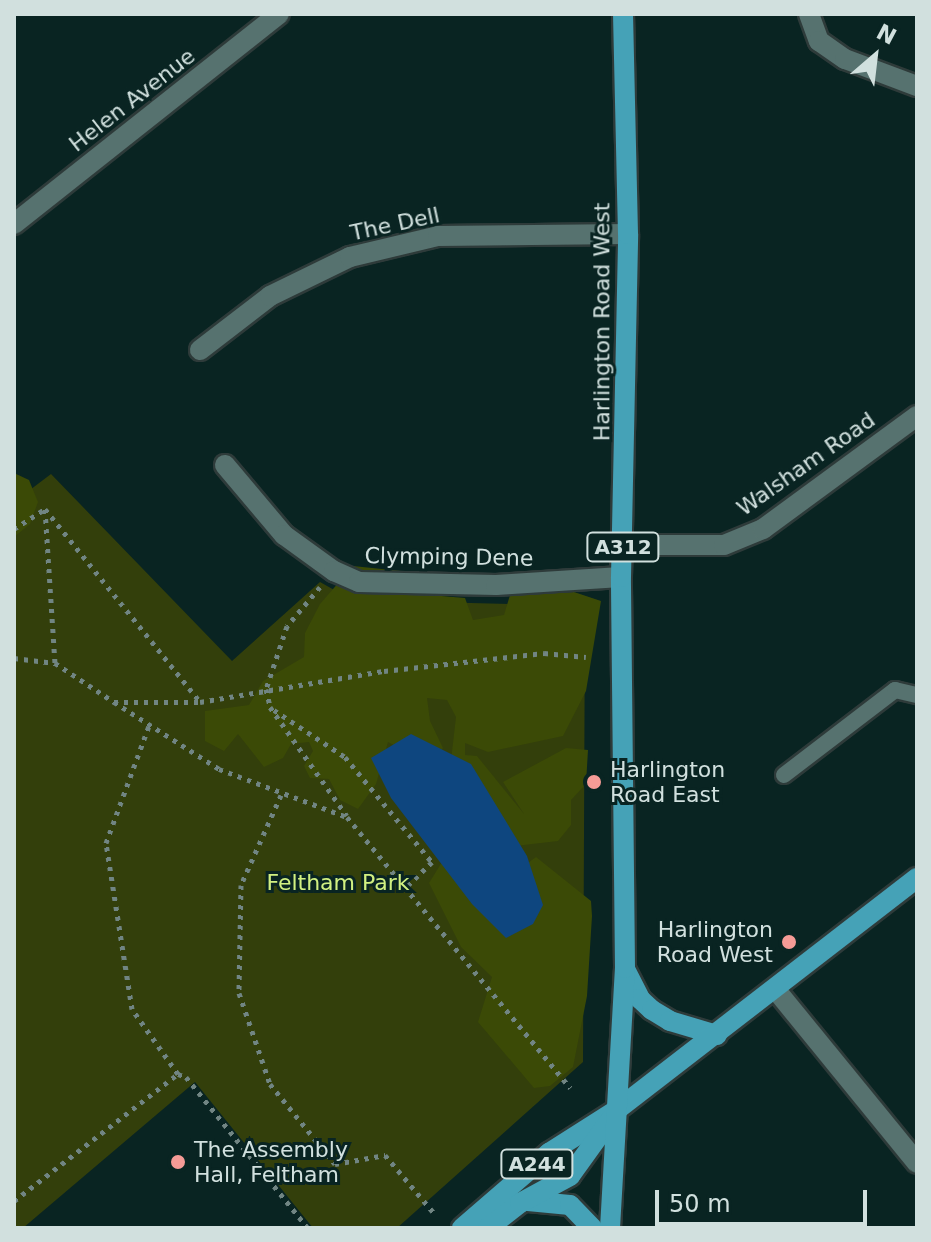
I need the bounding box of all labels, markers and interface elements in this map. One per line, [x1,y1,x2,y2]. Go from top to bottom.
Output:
north arrow [835,16,915,96]
text: N [872,19,900,50]
street label: Helen Avenue [64,43,200,157]
street label: The Dell [348,202,442,246]
street label: Harlington Road West [589,203,615,441]
street label: Walsham Road [732,407,880,521]
road number: A312 [585,531,661,563]
street label: Clymping Dene [364,542,534,572]
place label: Harlington Road East [610,756,725,808]
marker: Harlington Road East [585,773,603,791]
park label: Feltham Park [266,870,410,896]
place label: Harlington Road West [657,916,773,968]
marker: Harlington Road West [780,933,798,951]
place label: The Assembly Hall, Feltham [194,1136,348,1188]
road number: A244 [499,1148,575,1180]
marker: The Assembly Hall, Feltham [169,1153,187,1171]
scale bar [659,1174,871,1224]
text: 50 m [669,1190,731,1218]

